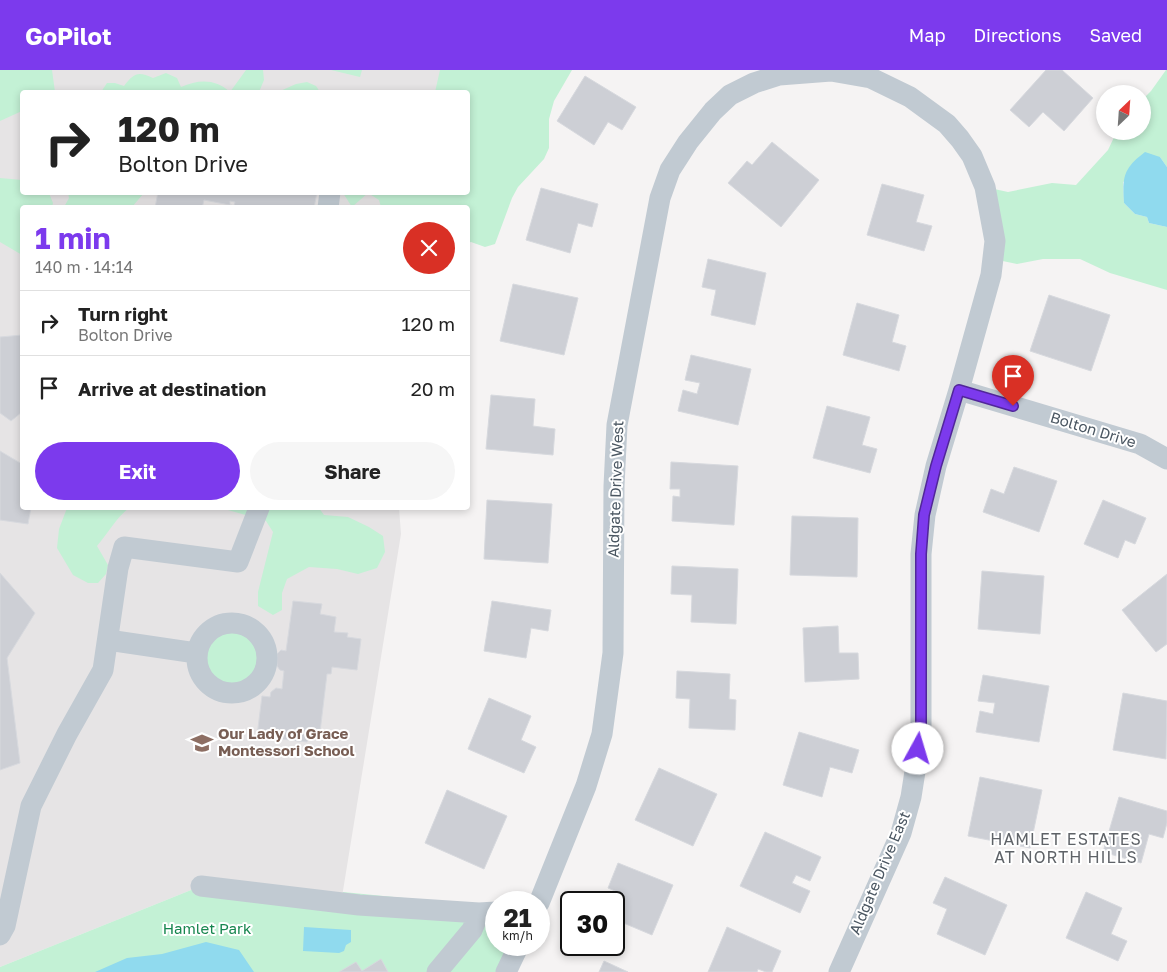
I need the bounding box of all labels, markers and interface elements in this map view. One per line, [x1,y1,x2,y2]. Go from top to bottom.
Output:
text: GoPilot [25,21,112,50]
text: Map [909,24,945,46]
text: Directions [973,24,1061,46]
text: Saved [1089,24,1142,46]
north arrow [1096,85,1151,140]
map controls [1096,85,1151,140]
text: 120 m [118,108,220,150]
icon: right [35,110,100,175]
text: Bolton Drive [118,150,248,177]
text: 1 min [35,220,111,256]
button: close [403,222,455,274]
text: 140 m · 14:14 [35,257,133,277]
text: Turn right [78,302,168,325]
icon: right [35,309,63,337]
text: 120 m [401,312,455,335]
text: Bolton Drive [78,325,173,345]
pin [992,355,1034,406]
icon: arrive [999,362,1027,390]
icon: arrive [35,374,63,402]
text: Arrive at destination [78,377,266,400]
text: 20 m [411,377,455,400]
street label: Bolton Drive [1048,407,1139,451]
street label: Aldgate Drive West [604,420,626,558]
button: Exit [35,442,240,500]
button: Share [250,442,455,500]
position arrow [891,722,943,774]
place label: Our Lady of Grace Montessori School [218,724,355,759]
school or university icon: Our Lady of Grace Montessori School [189,730,215,756]
street label: Aldgate Drive East [845,808,913,937]
district label: HAMLET ESTATES AT NORTH HILLS [990,829,1142,867]
speed limit sign: 30 [560,891,625,956]
text: 21 [503,902,532,933]
park label: Hamlet Park [163,919,252,937]
text: km/h [502,928,533,943]

